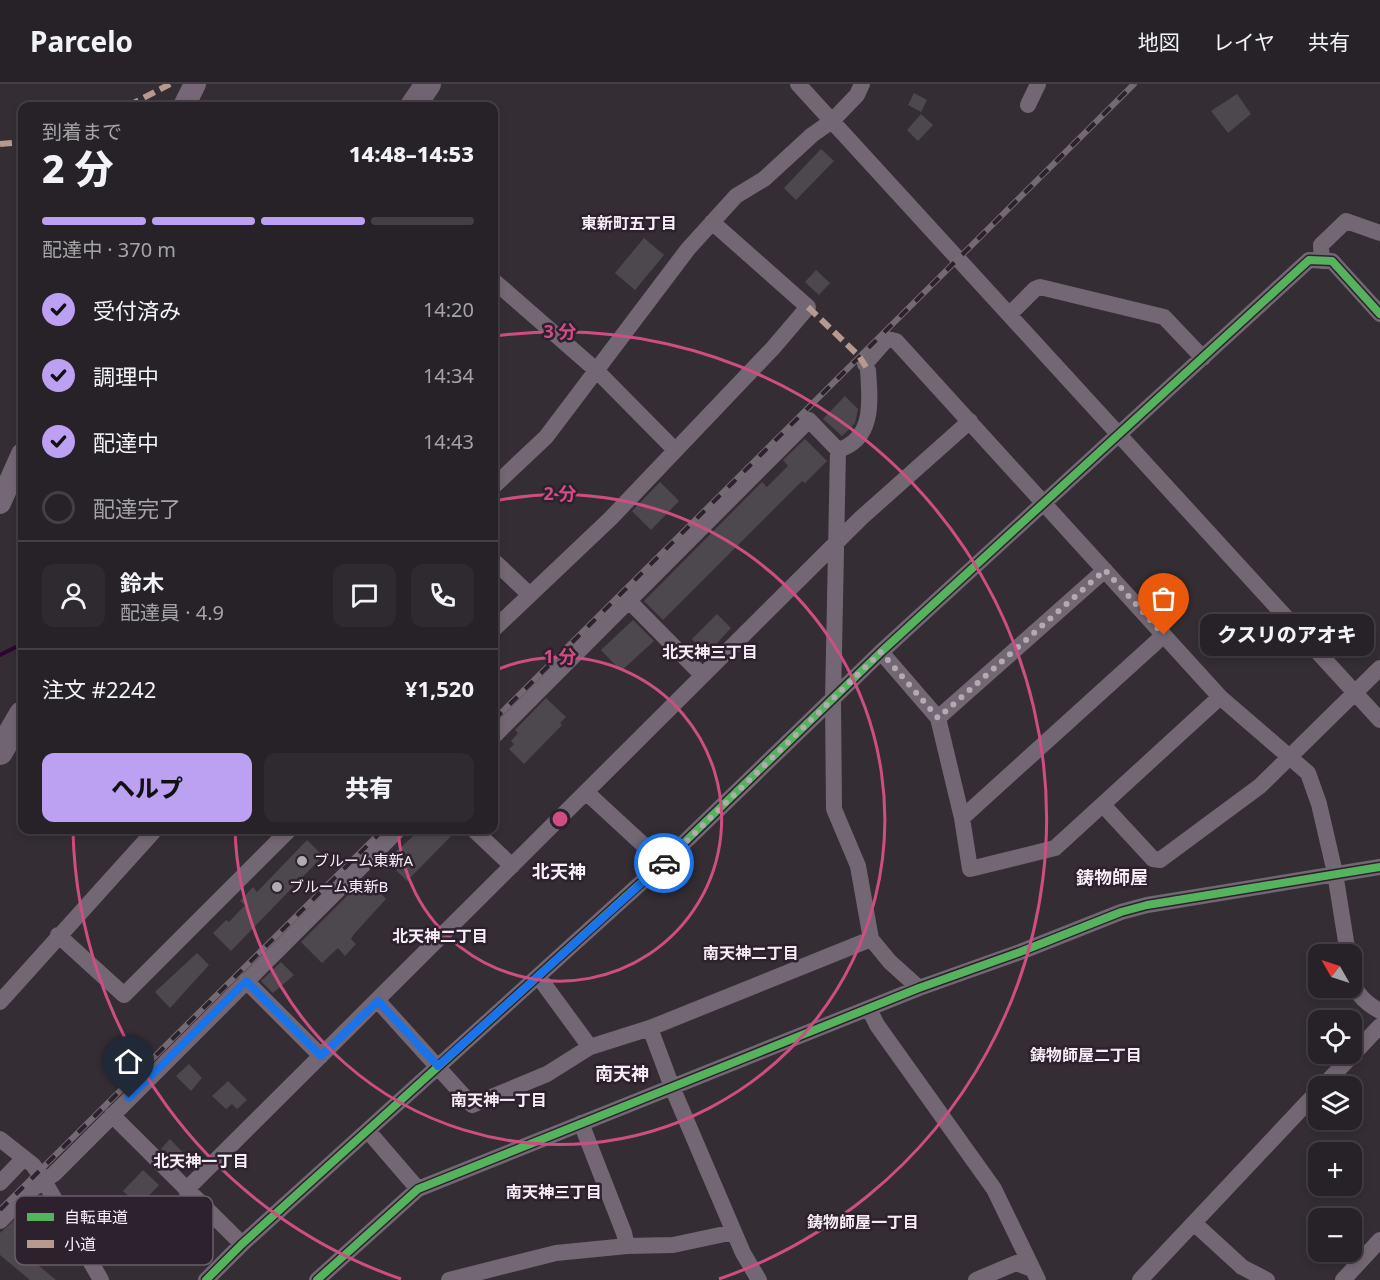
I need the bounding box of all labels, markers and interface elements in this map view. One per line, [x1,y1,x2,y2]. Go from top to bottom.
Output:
text: Parcelo [30,22,133,60]
text: 地図 [1138,28,1180,56]
text: レイヤ [1213,28,1275,56]
text: 共有 [1308,28,1350,56]
text: 到着まで [42,118,122,145]
text: 14:48–14:53 [349,138,474,168]
text: 2 分 [42,141,114,194]
district label: 東新町五丁目 [581,212,677,234]
text: 配達中 · 370 m [42,236,176,263]
icon: check [42,293,75,326]
text: 受付済み [93,295,181,325]
text: 14:20 [423,296,474,323]
text: 3 分 [544,319,576,343]
icon: check [42,359,75,392]
text: 調理中 [93,361,159,391]
text: 14:34 [423,362,474,389]
icon: check [42,425,75,458]
text: 配達中 [93,427,159,457]
text: 14:43 [423,428,474,455]
text: 2 分 [544,481,576,505]
text: 配達完了 [93,493,181,523]
button: person [42,564,105,627]
button: chat [333,564,396,627]
button: phone [411,564,474,627]
text: 鈴木 [120,567,164,597]
pin [1138,573,1189,635]
icon: bag [1147,582,1180,615]
text: 配達員 · 4.9 [120,599,224,626]
callout: クスリのアオキ [1200,614,1374,656]
text: クスリのアオキ [1217,621,1357,648]
district label: 北天神三丁目 [662,641,758,663]
text: 1 分 [544,644,576,668]
text: ¥1,520 [405,673,474,703]
text: 注文 #2242 [42,674,156,704]
button: ヘルプ [42,753,252,822]
button: 共有 [264,753,474,822]
centre of rings [550,809,570,829]
courier [634,833,694,893]
icon: car [648,847,681,880]
place label: ブルーム東新A [314,850,414,870]
marker: ブルーム東新A [295,854,309,868]
district label: 北天神 [532,859,586,883]
district label: 鋳物師屋 [1076,865,1148,889]
place label: ブルーム東新B [289,876,388,896]
marker: ブルーム東新B [270,880,284,894]
district label: 北天神二丁目 [392,925,488,947]
district label: 南天神二丁目 [703,942,799,964]
north arrow [1308,944,1362,998]
map controls [1308,944,1362,1262]
button: locate [1308,1010,1362,1064]
pin [103,1036,154,1098]
district label: 鋳物師屋二丁目 [1030,1044,1142,1066]
icon: home [112,1045,145,1078]
district label: 南天神 [595,1061,649,1085]
button: layers [1308,1076,1362,1130]
district label: 南天神一丁目 [451,1089,547,1111]
button: + [1308,1142,1362,1196]
district label: 北天神一丁目 [153,1150,249,1172]
district label: 南天神三丁目 [506,1181,602,1203]
legend [15,1196,213,1265]
text: 自転車道 [64,1206,128,1228]
button: − [1308,1208,1362,1262]
district label: 鋳物師屋一丁目 [807,1211,919,1233]
text: 小道 [64,1233,96,1255]

